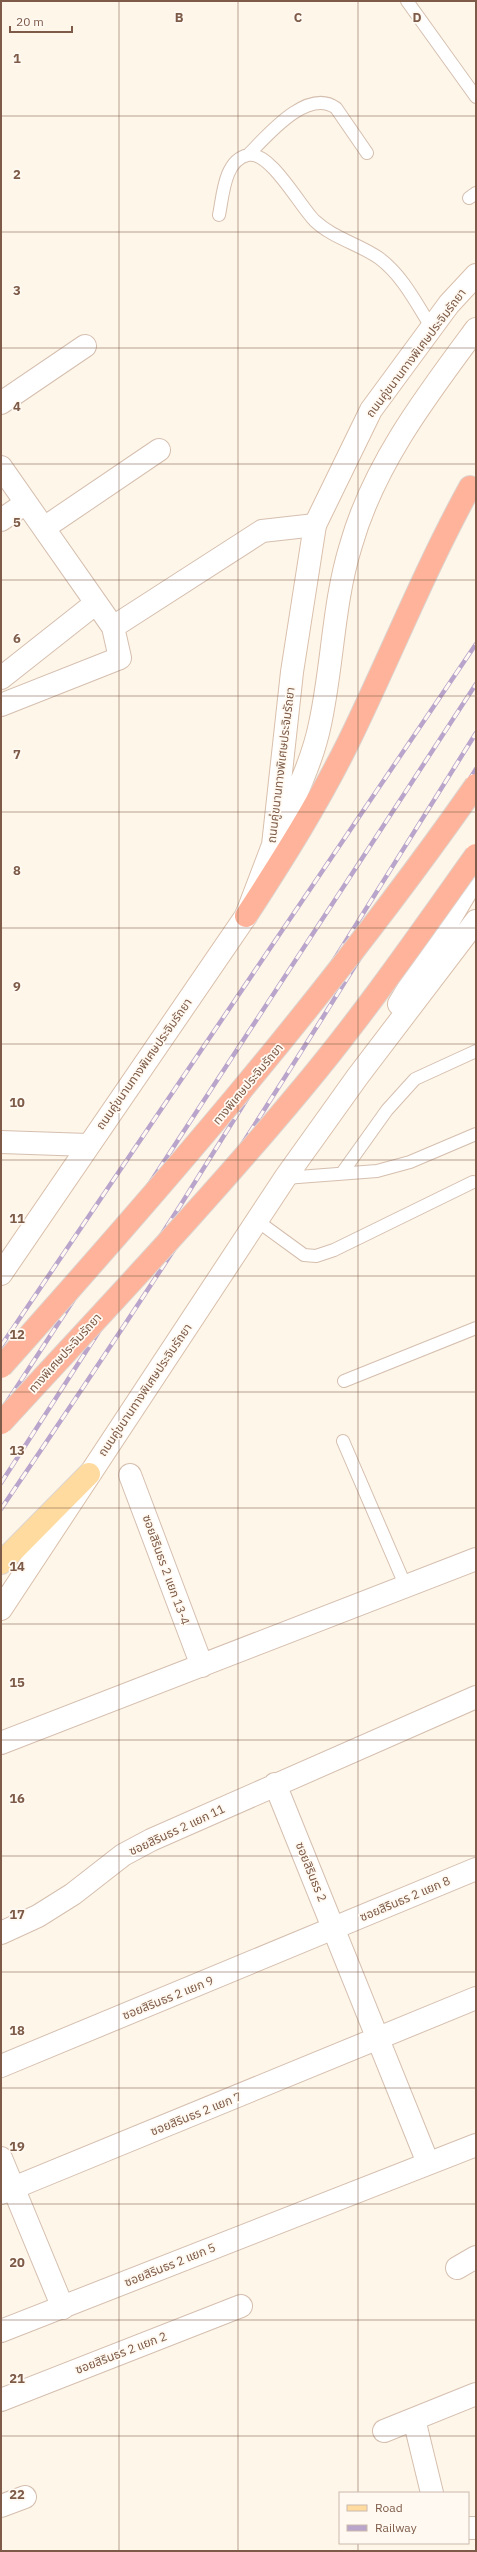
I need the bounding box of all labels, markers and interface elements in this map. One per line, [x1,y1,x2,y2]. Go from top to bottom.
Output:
scale bar [10,8,72,34]
text: B [175,9,184,26]
text: C [294,9,303,26]
text: D [412,9,422,26]
text: 20 m [16,14,44,29]
text: 1 [13,50,21,67]
text: 2 [13,166,21,183]
text: 3 [13,282,21,299]
street label: ถนนคู่ขนานทางพิเศษประจิมรัถยา [362,285,469,420]
text: 4 [13,398,21,415]
text: 5 [13,514,21,531]
text: 6 [13,630,21,647]
street label: ถนนคู่ขนานทางพิเศษประจิมรัถยา [263,686,298,844]
text: 7 [13,746,21,763]
text: 8 [13,862,21,879]
text: 9 [13,978,21,995]
street label: ถนนคู่ขนานทางพิเศษประจิมรัถยา [92,995,195,1132]
street label: ทางพิเศษประจิมรัถยา [209,1040,286,1127]
text: 10 [9,1094,25,1111]
text: 11 [9,1210,25,1227]
street label: ทางพิเศษประจิมรัถยา [25,1310,104,1395]
street label: ถนนคู่ขนานทางพิเศษประจิมรัถยา [94,1320,195,1459]
text: 12 [9,1326,25,1343]
text: 13 [9,1442,25,1459]
street label: ซอยสิรินธร 2 แยก 13-4 [140,1513,193,1627]
text: 14 [9,1558,25,1575]
text: 15 [9,1674,25,1691]
text: 16 [9,1790,25,1807]
street label: ซอยสิรินธร 2 แยก 11 [126,1801,227,1858]
street label: ซอยสิรินธร 2 [293,1840,330,1904]
street label: ซอยสิรินธร 2 แยก 8 [357,1873,452,1924]
text: 17 [9,1906,25,1923]
street label: ซอยสิรินธร 2 แยก 9 [120,1972,216,2023]
text: 18 [9,2022,25,2039]
street label: ซอยสิรินธร 2 แยก 7 [148,2088,244,2139]
text: 19 [9,2138,25,2155]
street label: ซอยสิรินธร 2 แยก 5 [122,2239,218,2290]
text: 20 [9,2254,25,2271]
street label: ซอยสิรินธร 2 แยก 2 [73,2328,169,2377]
text: 21 [9,2370,25,2387]
text: 22 [9,2486,25,2503]
legend [339,2492,469,2544]
text: Road [375,2500,403,2515]
text: Railway [375,2520,417,2535]

